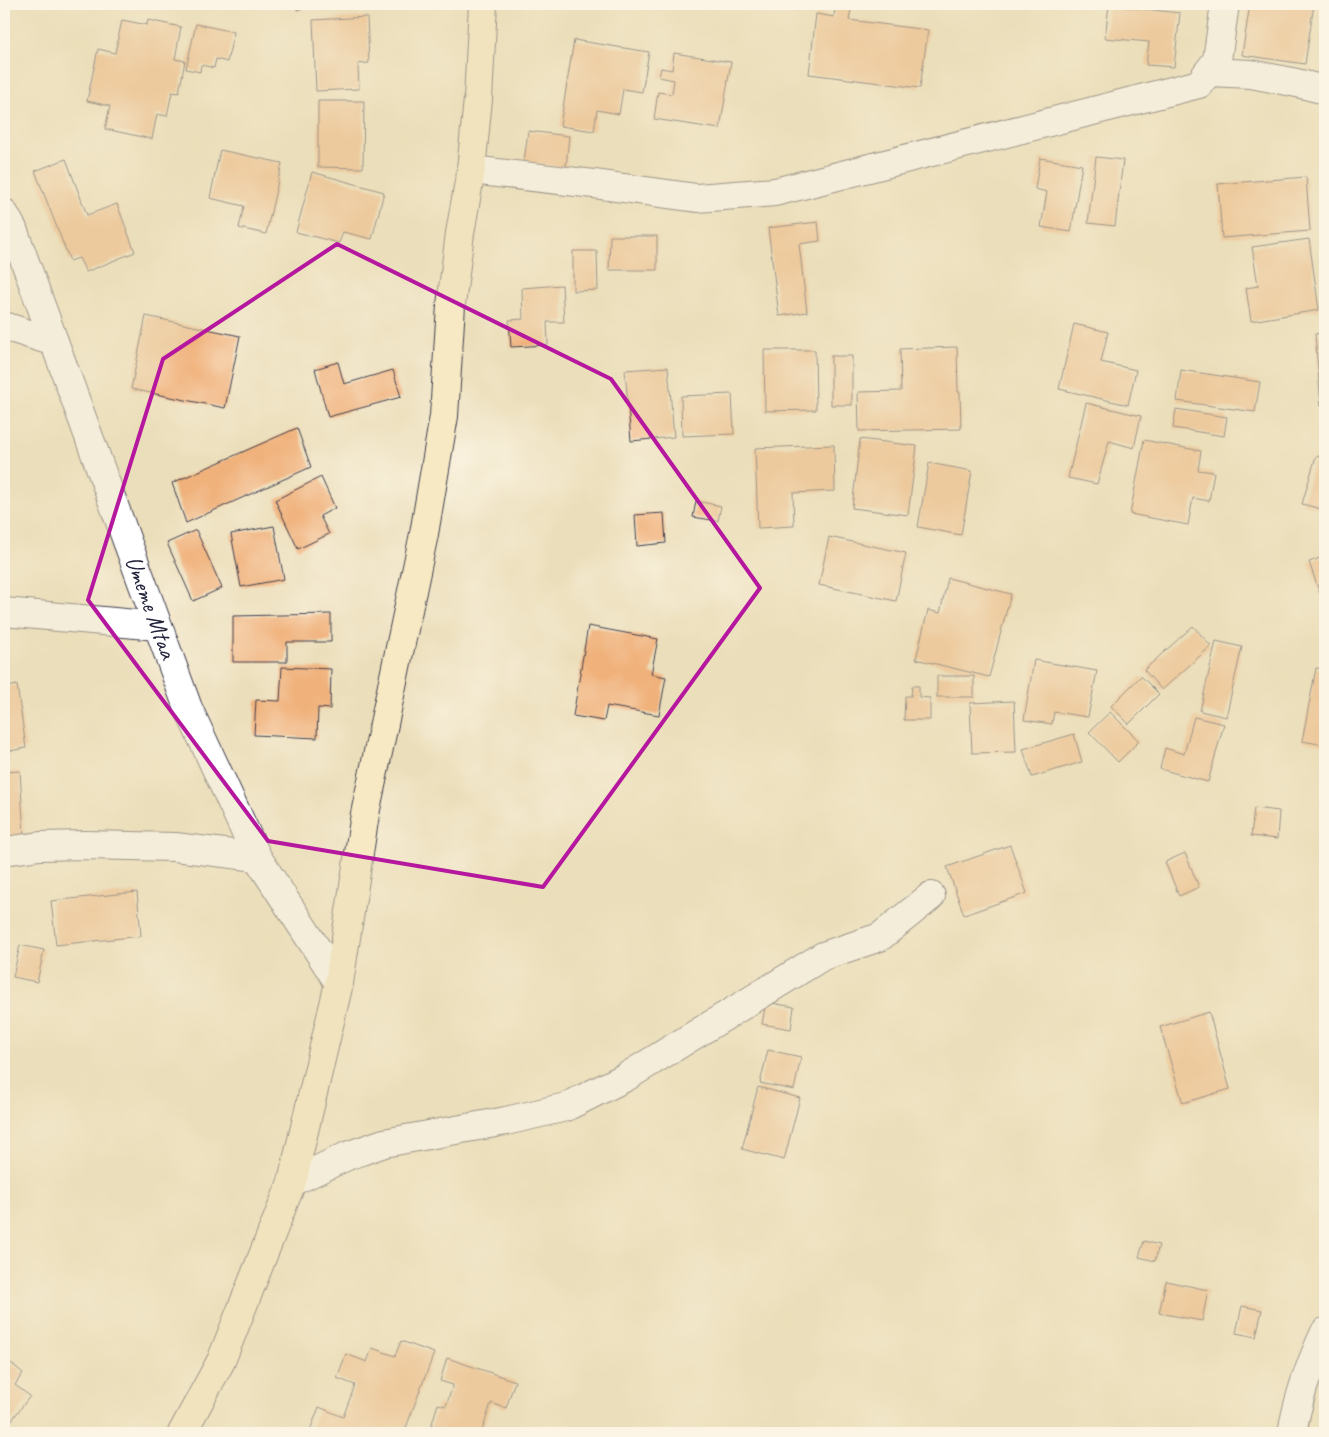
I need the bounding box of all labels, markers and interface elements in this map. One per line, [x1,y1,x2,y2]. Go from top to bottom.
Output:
street label: Umeme Mtaa [119,552,184,664]

